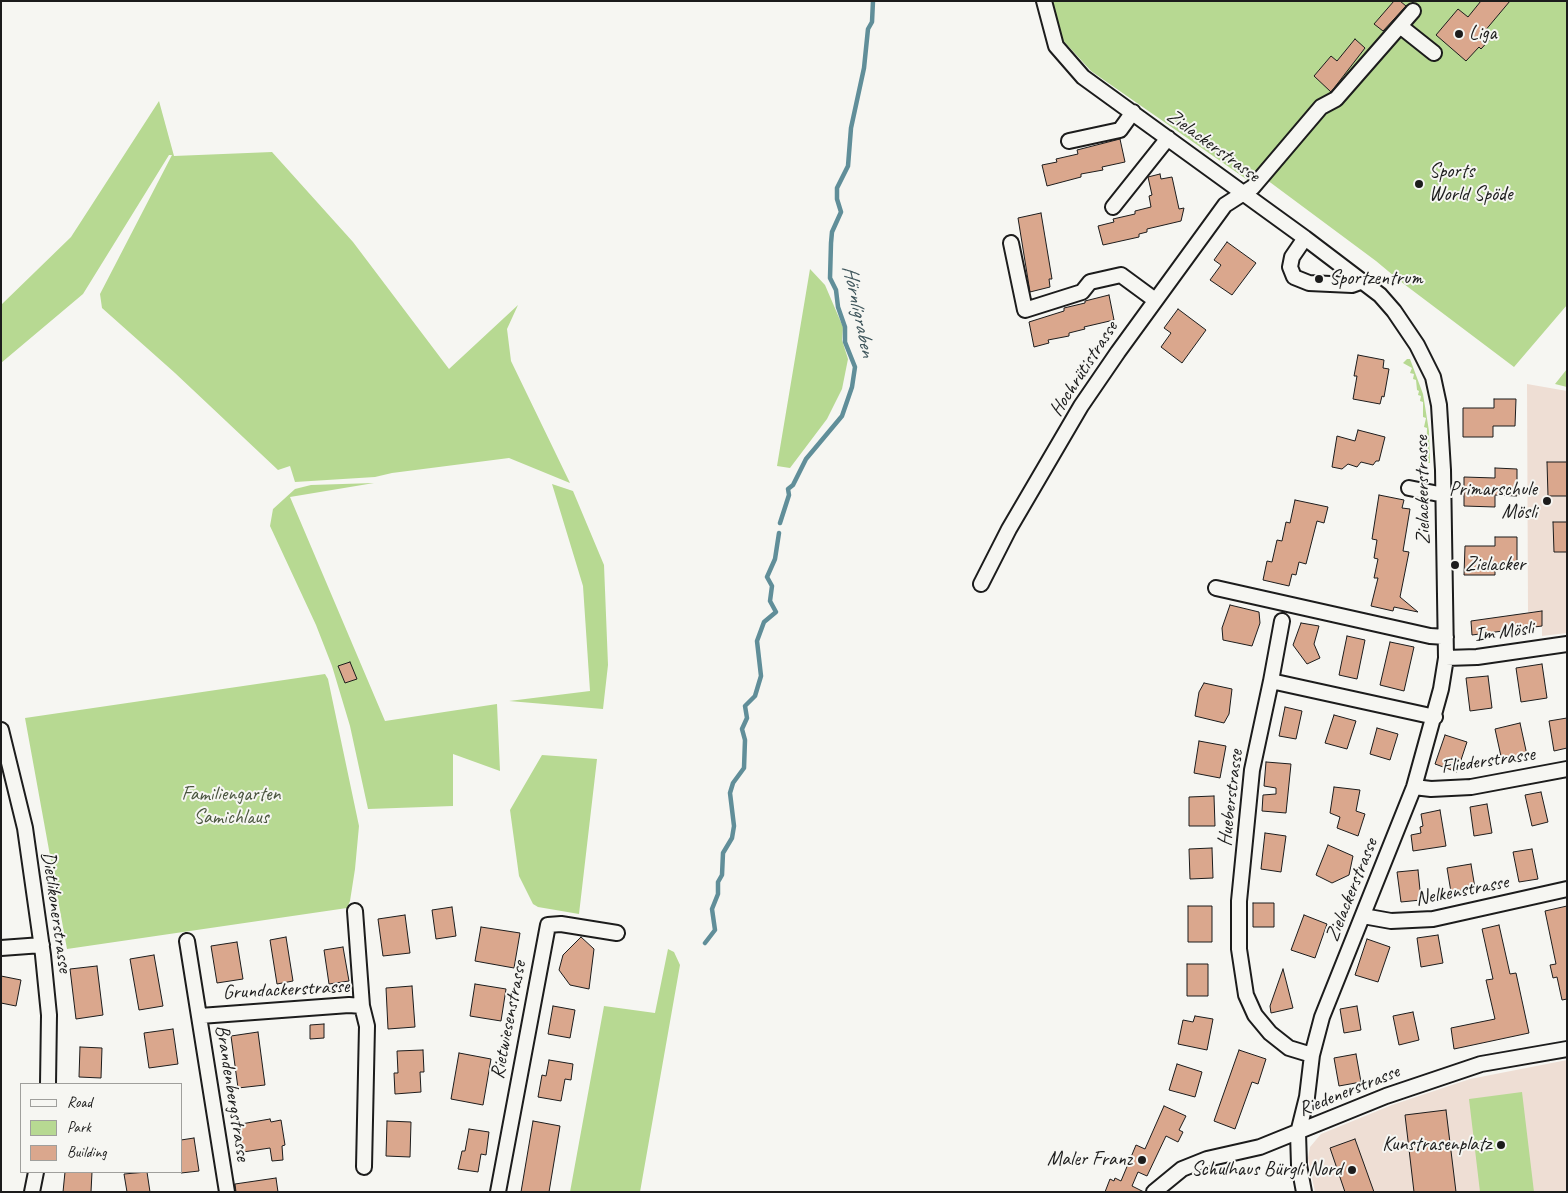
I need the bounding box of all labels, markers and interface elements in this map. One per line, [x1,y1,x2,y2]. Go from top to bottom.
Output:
place label: Liga [1469,22,1497,46]
marker: Liga [1453,28,1465,40]
street label: Zielackerstrasse [1162,104,1264,188]
place label: Sports World Spöde [1429,160,1512,207]
marker: Sports World Spöde [1413,178,1425,190]
water label: Hörnligraben [836,263,880,359]
place label: Sportzentrum [1329,267,1422,291]
marker: Sportzentrum [1313,273,1325,285]
street label: Hochrütistrasse [1044,317,1124,421]
street label: Zielackerstrasse [1410,435,1436,545]
place label: Primarschule Mösli [1449,478,1537,525]
marker: Primarschule Mösli [1541,495,1553,507]
place label: Zielacker [1465,553,1525,577]
marker: Zielacker [1449,559,1461,571]
street label: Im Mösli [1473,616,1535,648]
street label: Fliederstrasse [1440,743,1536,779]
street label: Hueberstrasse [1213,748,1249,848]
park label: Familiengarten Samichlaus [181,783,281,830]
street label: Zielackerstrasse [1320,835,1384,945]
street label: Dietlikonerstrasse [36,850,76,974]
street label: Nelkenstrasse [1414,870,1510,912]
street label: Rietwiesenstrasse [486,959,532,1081]
street label: Grundackerstrasse [222,975,350,1005]
street label: Brandenbergstrasse [209,1023,255,1163]
street label: Riedenerstrasse [1295,1060,1403,1122]
legend [20,1083,182,1173]
text: Road [67,1093,92,1112]
text: Park [67,1118,91,1137]
place label: Kunstrasenplatz [1382,1133,1491,1157]
marker: Kunstrasenplatz [1495,1139,1507,1151]
text: Building [67,1143,106,1162]
place label: Maler Franz [1047,1148,1132,1172]
marker: Maler Franz [1136,1154,1148,1166]
place label: Schulhaus Bürgli Nord [1191,1158,1342,1182]
marker: Schulhaus Bürgli Nord [1346,1164,1358,1176]

